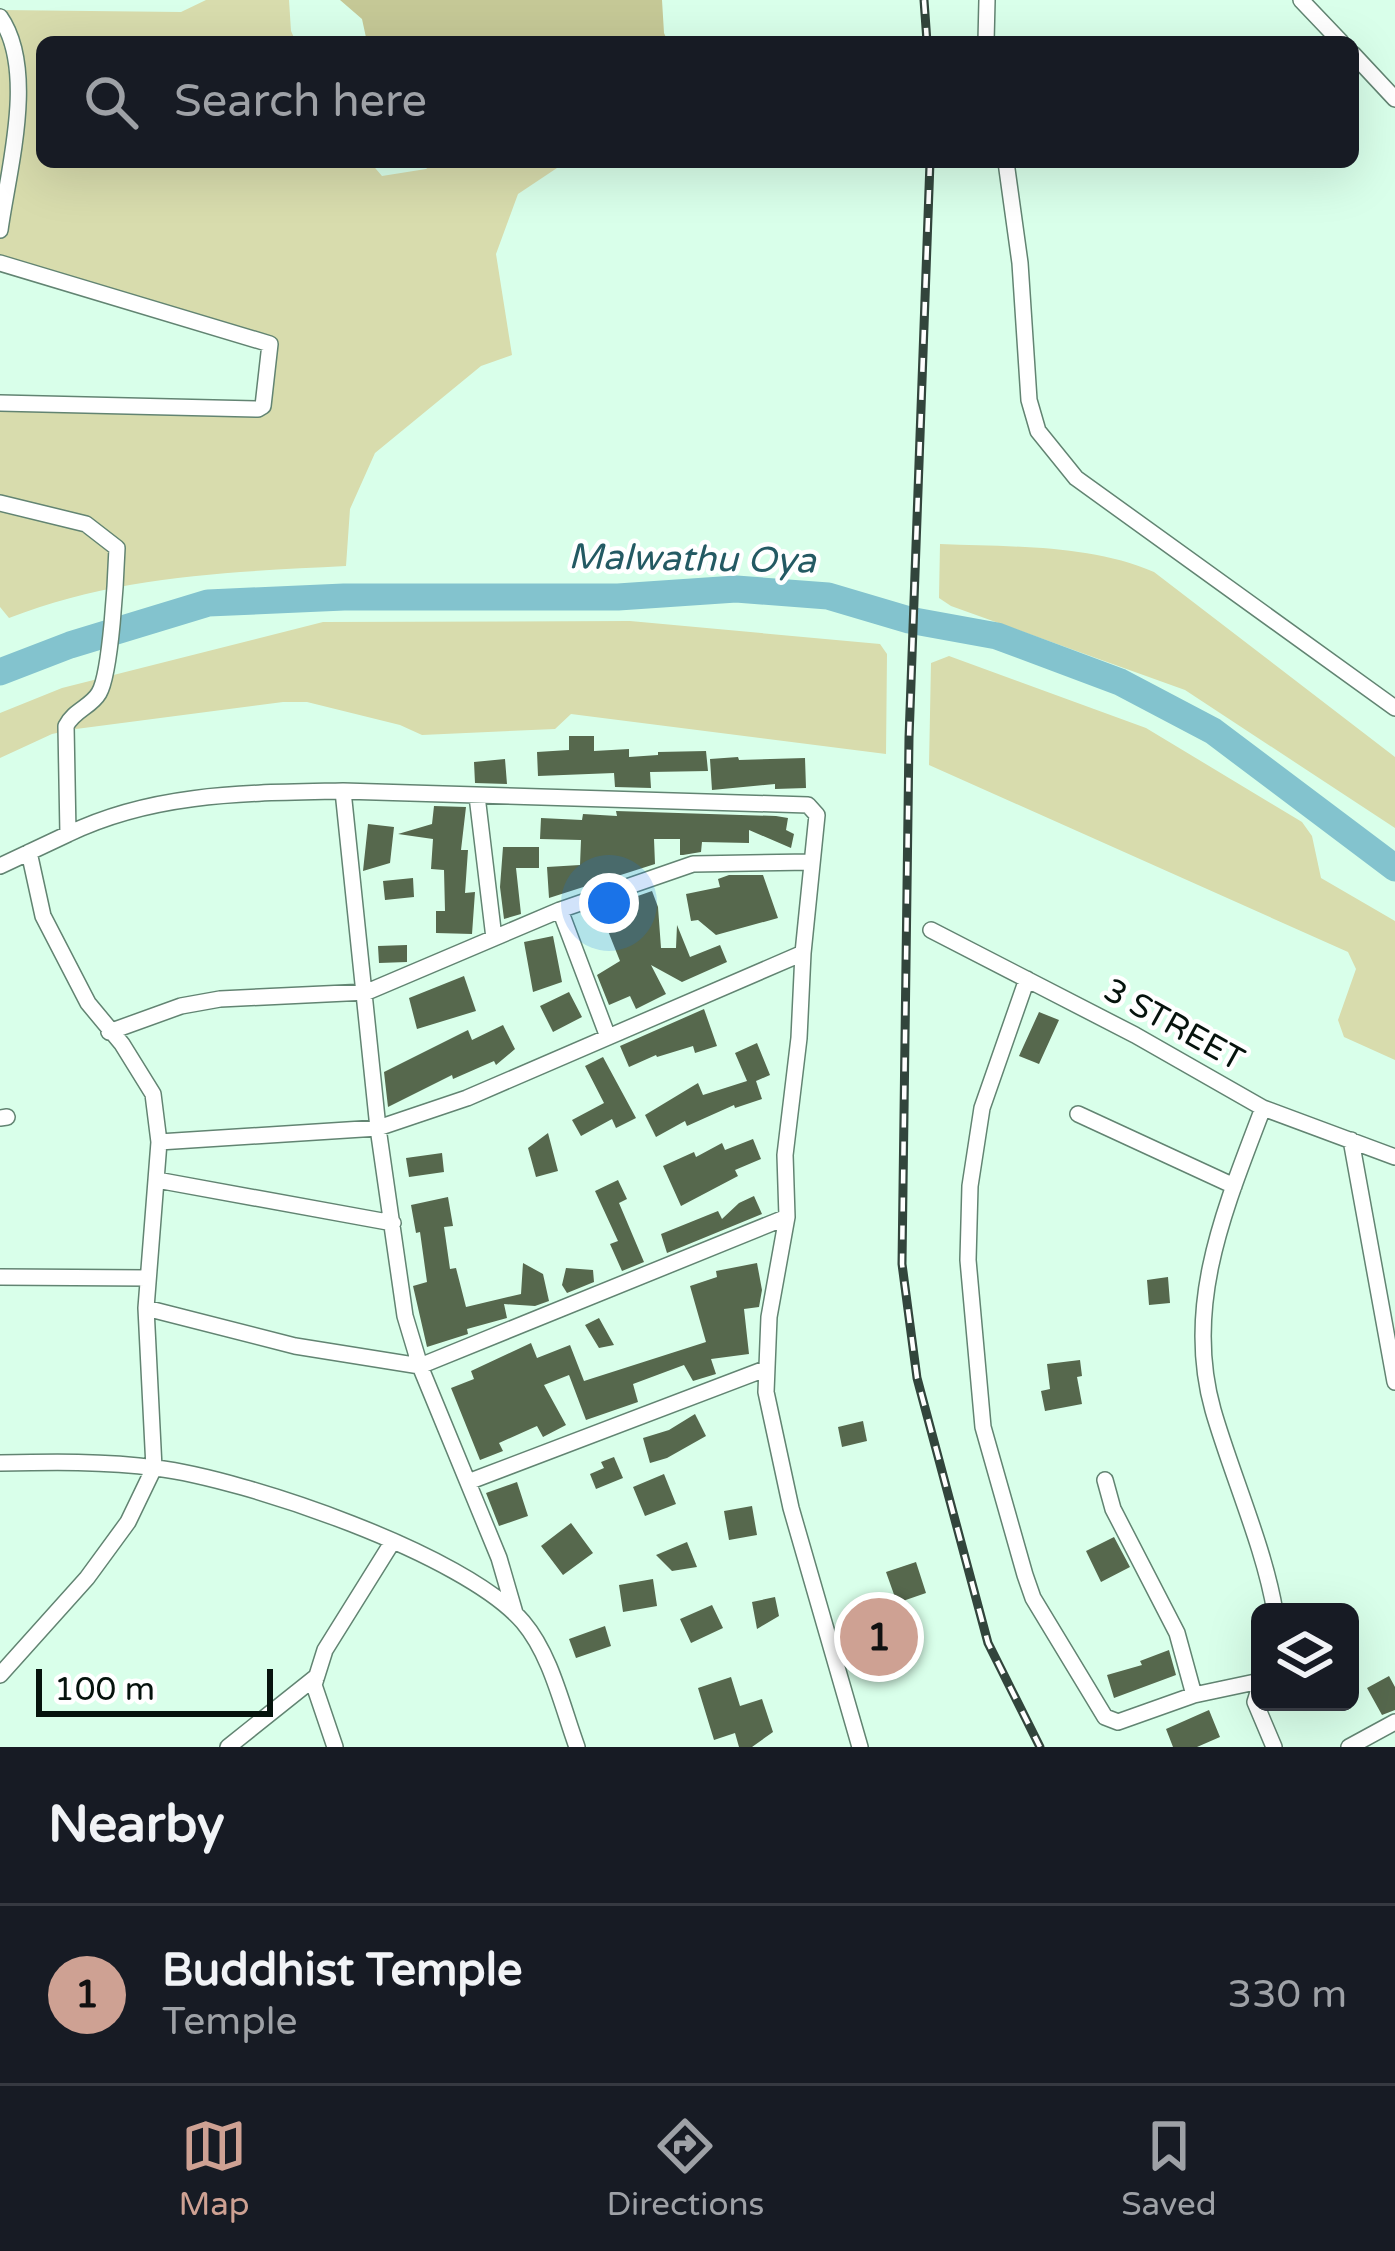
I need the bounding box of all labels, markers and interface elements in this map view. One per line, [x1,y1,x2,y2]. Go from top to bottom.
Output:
search box [36,36,1359,168]
icon: search [78,69,144,135]
text: Search here [174,75,427,129]
water label: Malwathu Oya [568,535,817,583]
your location [579,873,639,933]
street label: 3 STREET [1097,971,1251,1079]
pin: 1 [840,1592,918,1682]
map controls [1251,1603,1359,1711]
button: layers [1251,1603,1359,1711]
scale bar [36,1663,273,1716]
text: 100 m [54,1670,155,1709]
text: Nearby [48,1794,225,1856]
text: Buddhist Temple [162,1944,522,1998]
text: 1 [75,1971,99,2018]
text: 330 m [1228,1971,1347,2018]
text: Temple [162,1998,298,2045]
tab: Map [178,2113,250,2224]
tab: Directions [606,2113,764,2224]
tab: Saved [1121,2113,1217,2224]

